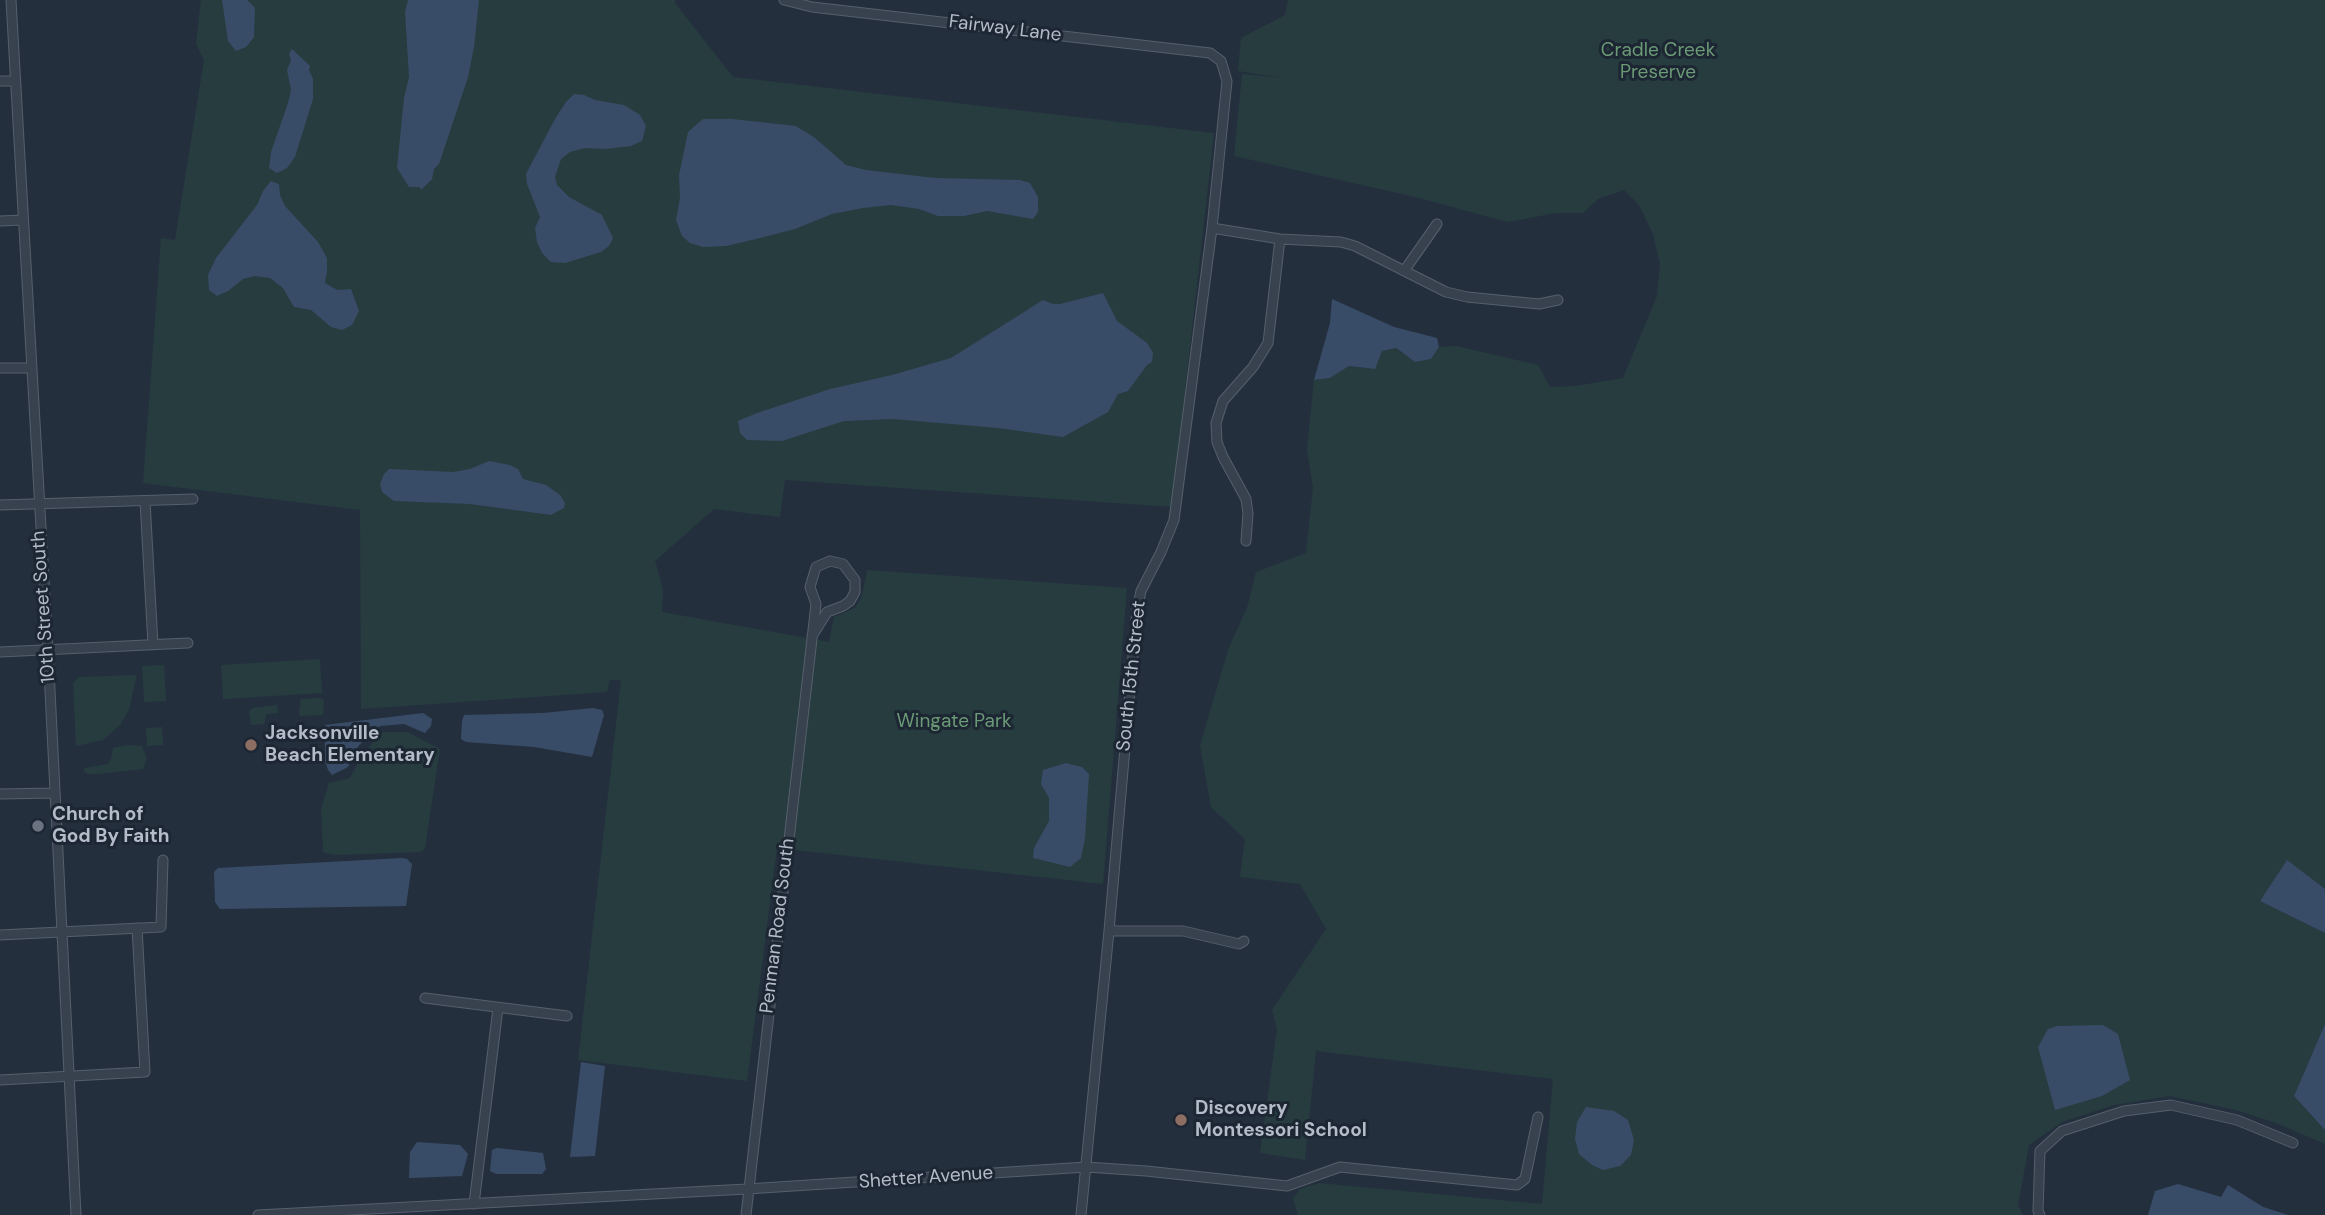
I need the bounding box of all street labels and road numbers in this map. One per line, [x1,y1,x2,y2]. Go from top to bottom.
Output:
street label: Fairway Lane [947,11,1063,47]
street label: 10th Street South [27,530,61,684]
street label: South 15th Street [1113,600,1151,752]
street label: Penman Road South [756,837,800,1015]
street label: Shetter Avenue [858,1162,994,1194]

